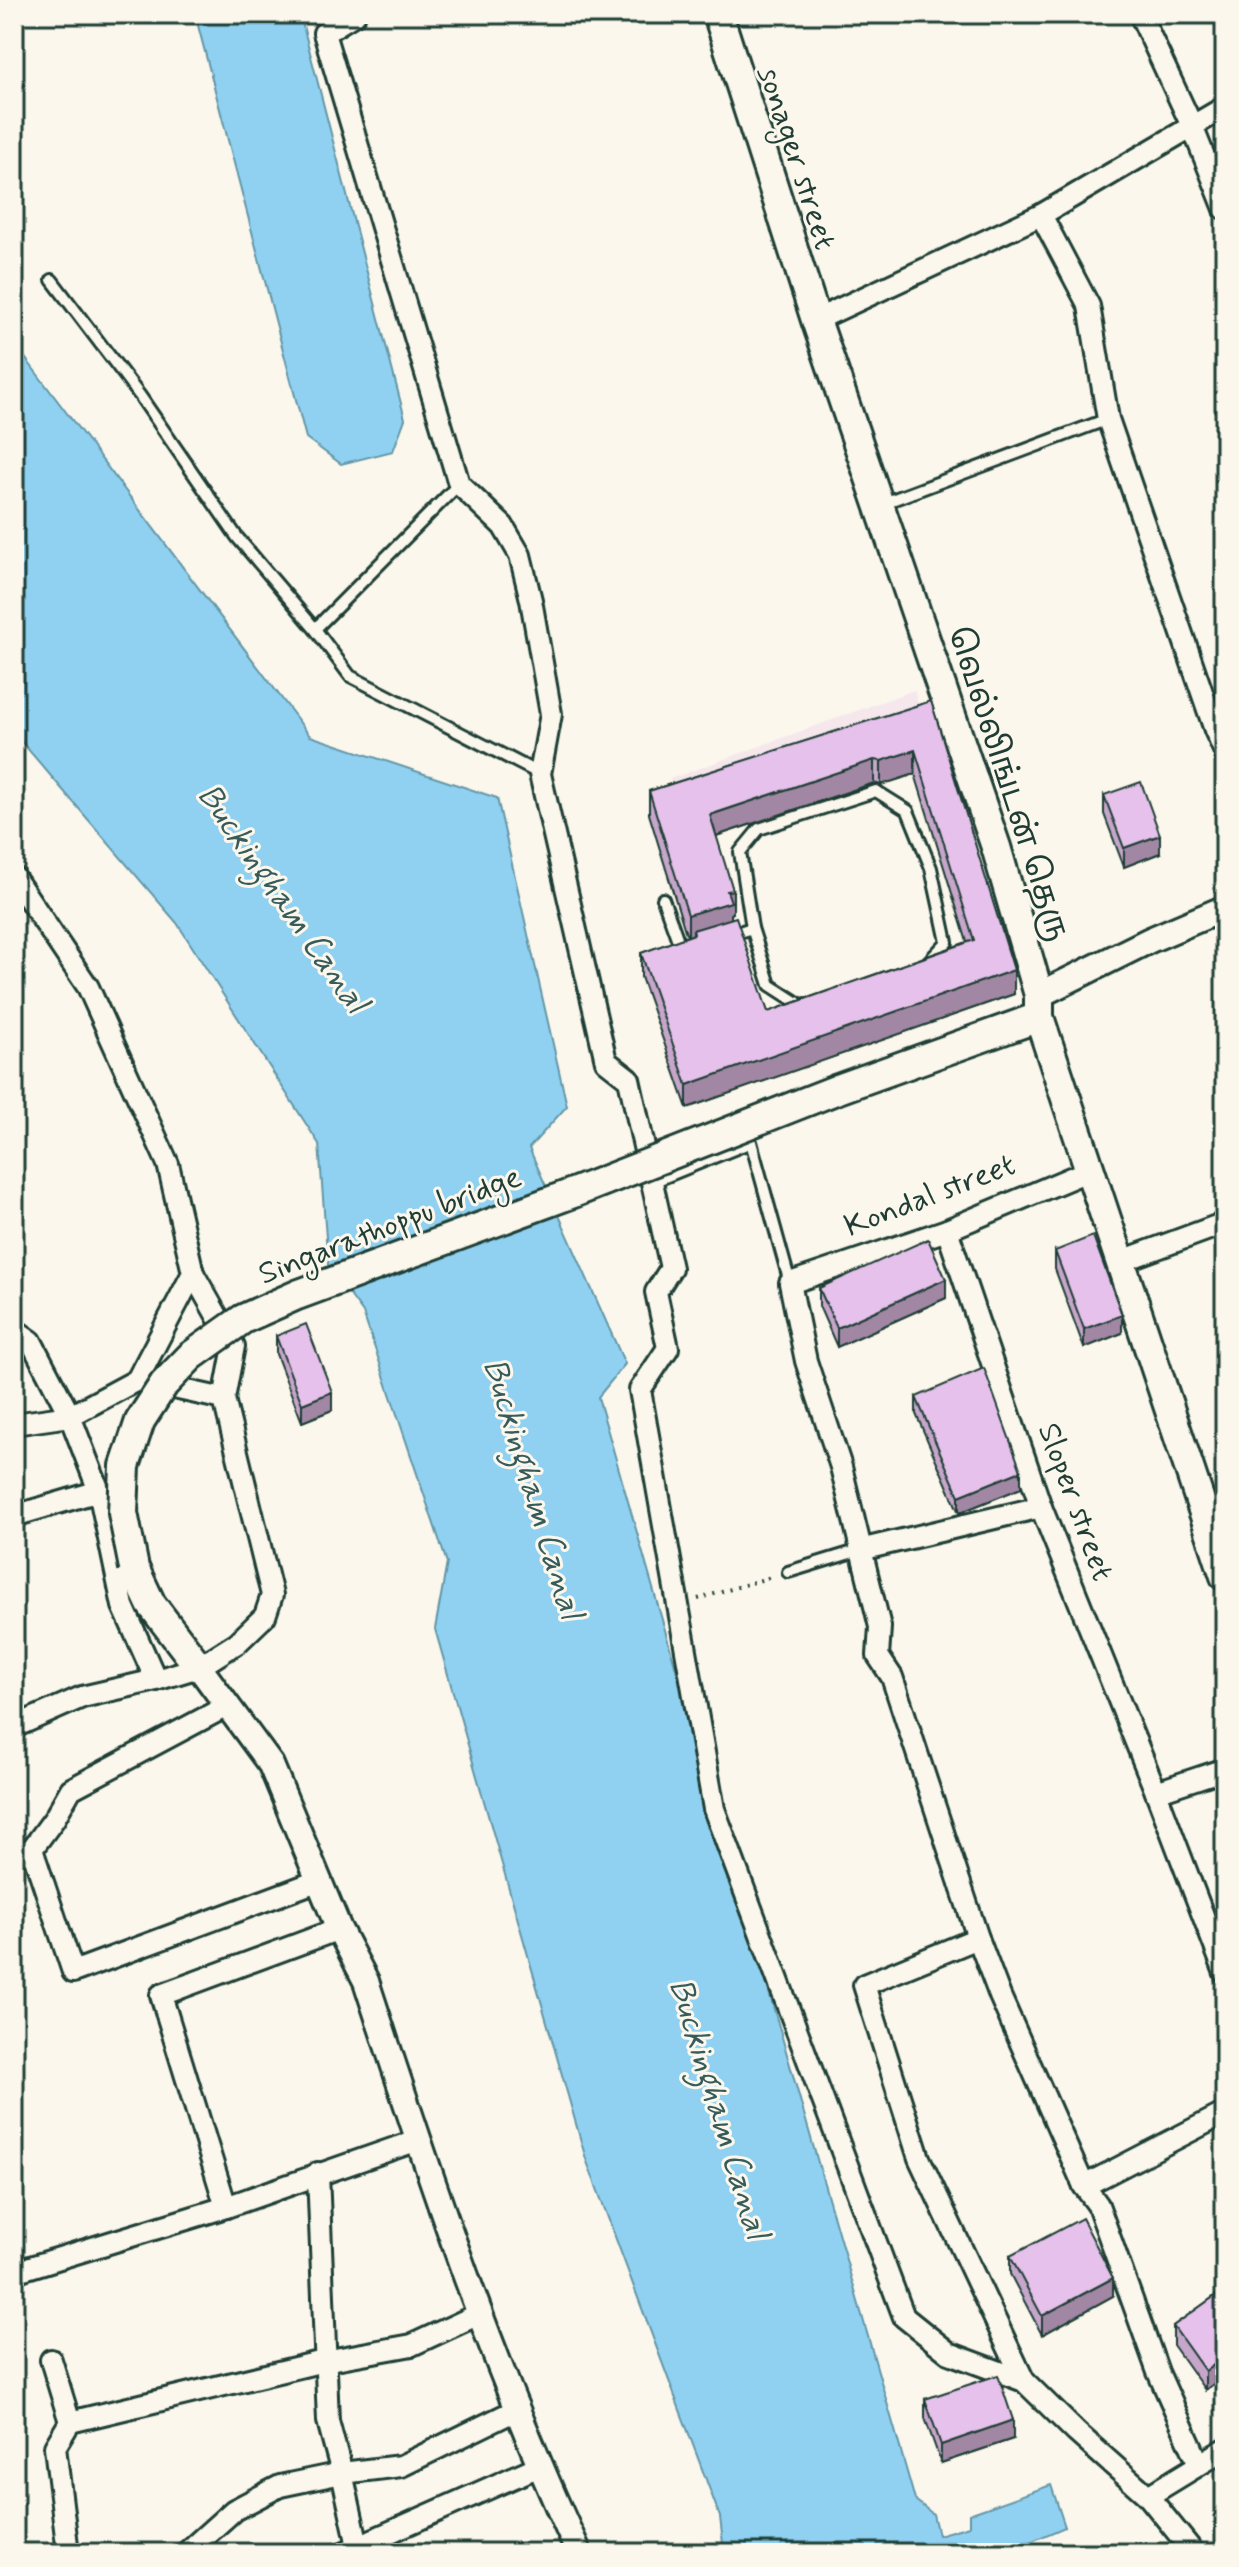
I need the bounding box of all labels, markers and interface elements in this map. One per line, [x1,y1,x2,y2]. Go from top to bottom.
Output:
street label: sonager street [745,61,845,256]
street label: வெல்லிங்டன் தெரு [937,622,1079,946]
water label: Buckingham Canal [184,775,379,1026]
street label: Kondal street [838,1144,1022,1248]
street label: Singarathoppu bridge [252,1156,528,1297]
water label: Buckingham Canal [468,1353,594,1628]
street label: Sloper street [1027,1417,1123,1587]
water label: Buckingham Canal [654,1973,780,2248]

